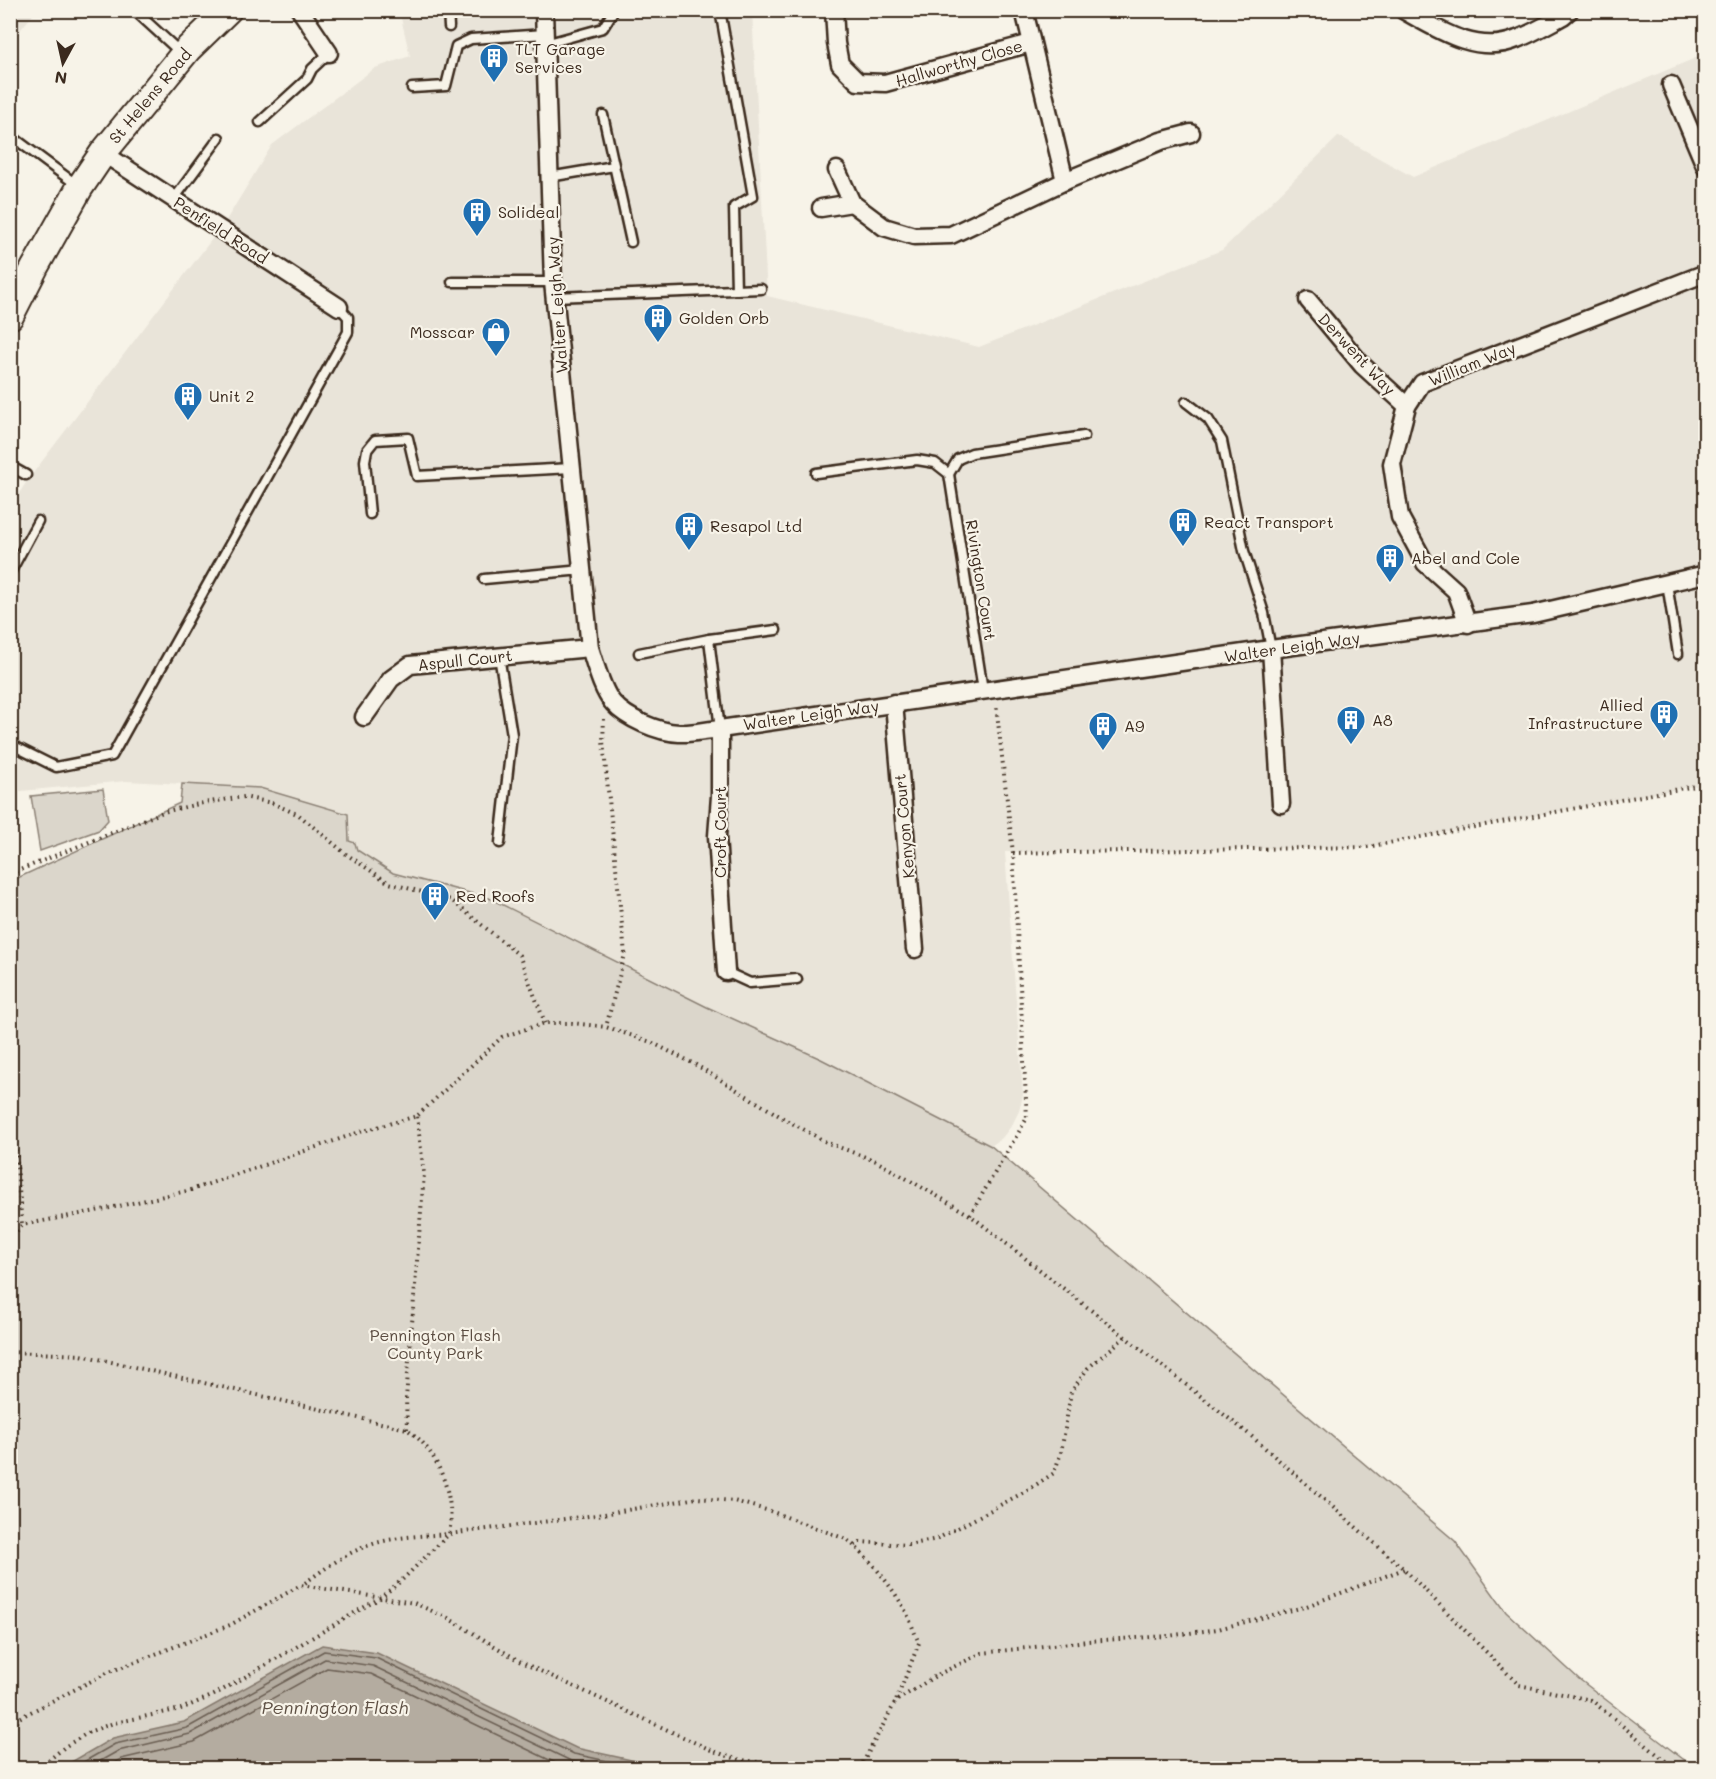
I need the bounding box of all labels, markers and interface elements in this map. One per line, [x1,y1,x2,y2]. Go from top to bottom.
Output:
north arrow [33,33,93,93]
street label: Hallworthy Close [893,34,1025,91]
place label: TLT Garage Services [515,38,605,77]
building icon: TLT Garage Services [478,42,510,84]
street label: St Helens Road [104,44,196,148]
text: N [53,67,68,90]
street label: Penfield Road [170,191,273,268]
building icon: Solideal [461,196,493,238]
place label: Solideal [498,201,559,222]
street label: Walter Leigh Way [541,236,572,374]
building icon: Golden Orb [642,302,674,344]
place label: Golden Orb [679,307,769,328]
street label: Derwent Way [1314,308,1401,399]
shop icon: Mosscar [480,316,512,358]
place label: Mosscar [410,321,475,342]
street label: William Way [1425,337,1518,391]
building icon: Unit 2 [172,380,204,422]
place label: Unit 2 [209,385,255,406]
building icon: React Transport [1167,506,1199,548]
building icon: Resapol Ltd [673,510,705,552]
place label: React Transport [1204,511,1334,532]
place label: Resapol Ltd [710,515,802,536]
street label: Rivington Court [962,518,1001,642]
building icon: Abel and Cole [1374,542,1406,584]
place label: Abel and Cole [1411,547,1520,568]
street label: Walter Leigh Way [1223,627,1361,666]
street label: Aspull Court [416,644,513,675]
place label: Allied Infrastructure [1528,694,1643,733]
street label: Walter Leigh Way [742,695,880,734]
building icon: Allied Infrastructure [1648,698,1680,740]
building icon: A8 [1335,704,1367,746]
place label: A8 [1372,709,1393,730]
building icon: A9 [1087,710,1119,752]
place label: A9 [1124,715,1145,736]
street label: Kenyon Court [888,773,919,879]
street label: Croft Court [709,786,730,878]
building icon: Red Roofs [419,880,451,922]
place label: Red Roofs [456,885,535,906]
park label: Pennington Flash County Park [370,1324,500,1363]
water label: Pennington Flash [261,1695,409,1719]

